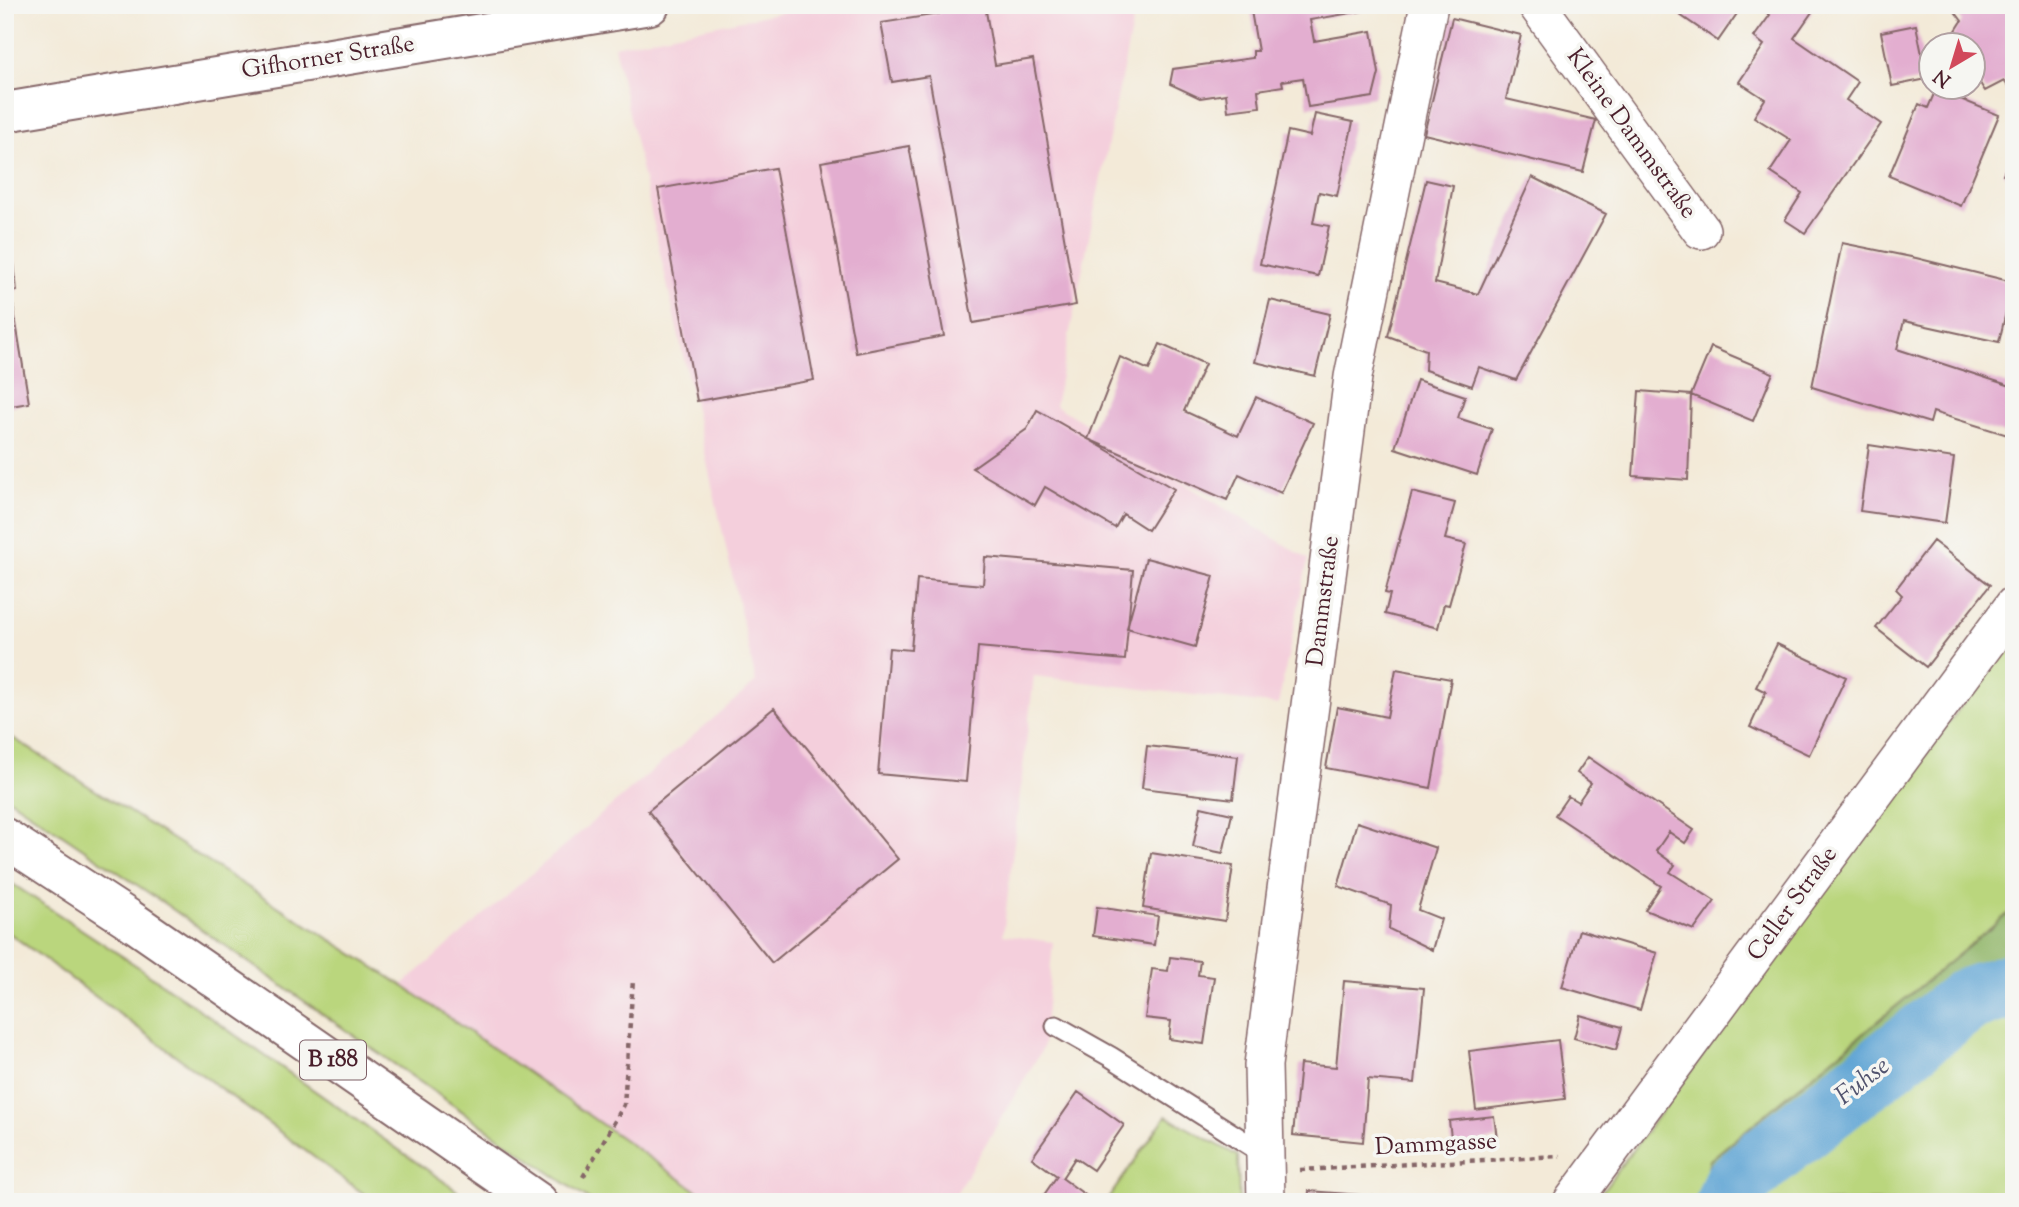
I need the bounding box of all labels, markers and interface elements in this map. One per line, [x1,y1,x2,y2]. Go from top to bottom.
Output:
street label: Gifhorner Straße [239,28,417,88]
north arrow [1918,32,1988,102]
street label: Kleine Dammstraße [1557,42,1705,226]
text: N [1929,62,1957,93]
street label: Dammstraße [1299,534,1349,668]
street label: Celler Straße [1740,840,1846,968]
road number: B 188 [300,1040,366,1079]
water label: Fuhse [1828,1049,1898,1115]
street label: Dammgasse [1374,1125,1498,1165]

